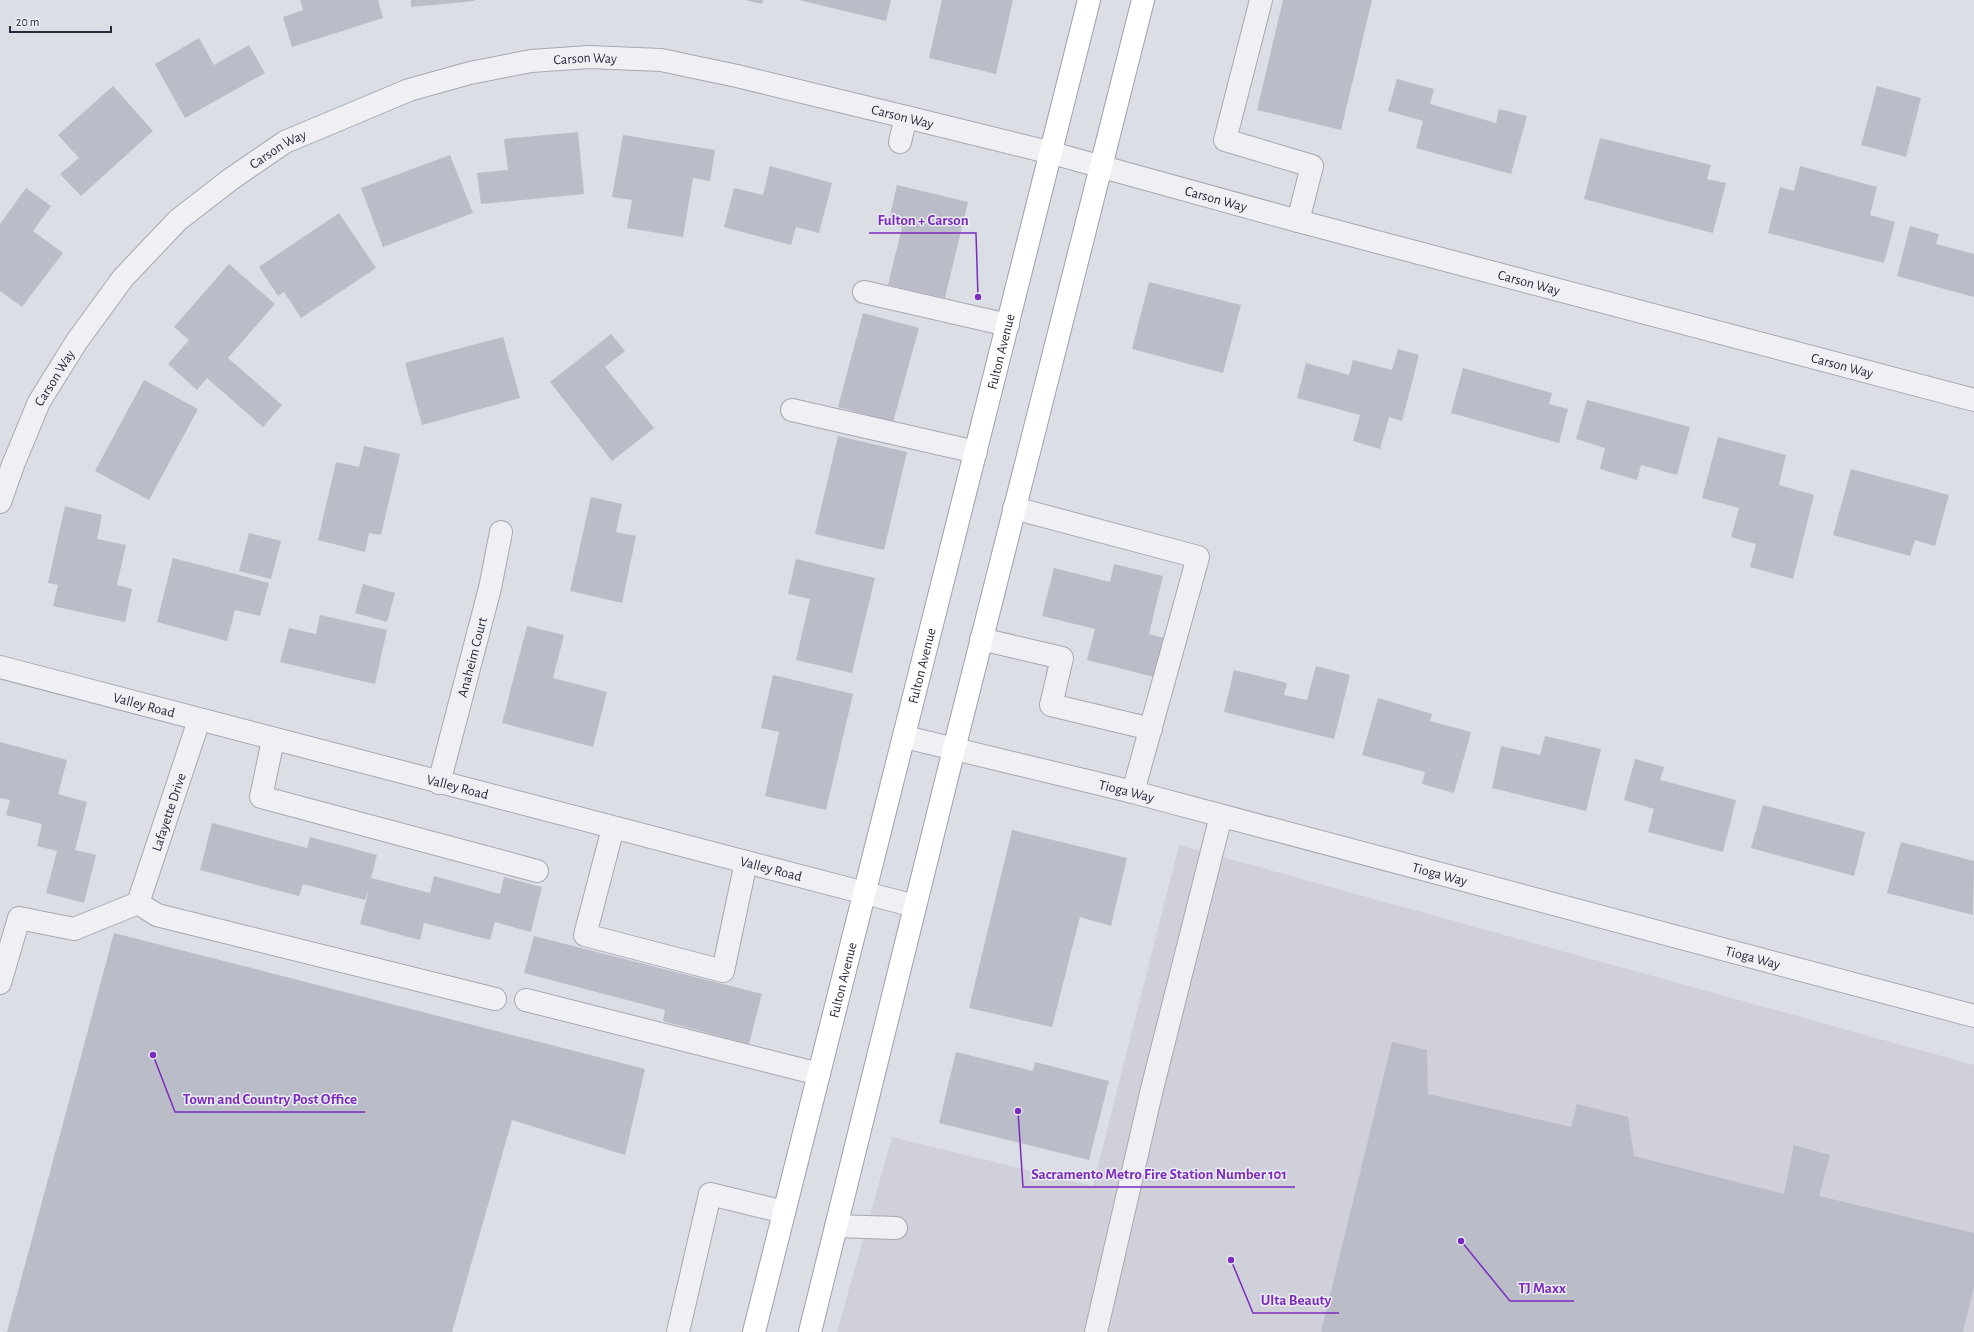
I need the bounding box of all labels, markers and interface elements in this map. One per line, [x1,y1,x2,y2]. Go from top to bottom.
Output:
scale bar [10,8,111,34]
text: 20 m [16,16,39,28]
street label: Carson Way [553,51,617,67]
street label: Carson Way [870,103,935,132]
street label: Carson Way [247,128,309,172]
street label: Carson Way [1183,184,1248,215]
callout: Fulton + Carson [869,206,976,233]
text: Fulton + Carson [877,213,969,228]
street label: Carson Way [1496,268,1561,298]
street label: Fulton Avenue [985,313,1018,391]
street label: Carson Way [32,348,78,409]
street label: Carson Way [1809,351,1875,381]
street label: Anaheim Court [456,615,490,699]
street label: Fulton Avenue [906,627,939,705]
street label: Valley Road [112,691,176,720]
street label: Lafayette Drive [150,771,189,853]
street label: Valley Road [425,773,490,802]
street label: Tioga Way [1097,778,1156,805]
street label: Valley Road [739,855,803,884]
street label: Tioga Way [1410,861,1469,889]
street label: Fulton Avenue [827,941,860,1019]
street label: Tioga Way [1723,944,1782,972]
callout: Town and Country Post Office [175,1085,365,1112]
text: Town and Country Post Office [183,1092,357,1107]
callout: Sacramento Metro Fire Station Number 101 [1023,1160,1295,1187]
text: Sacramento Metro Fire Station Number 101 [1031,1167,1287,1182]
callout: TJ Maxx [1510,1274,1574,1301]
text: TJ Maxx [1518,1281,1566,1296]
callout: Ulta Beauty [1253,1286,1339,1313]
text: Ulta Beauty [1261,1293,1332,1308]

